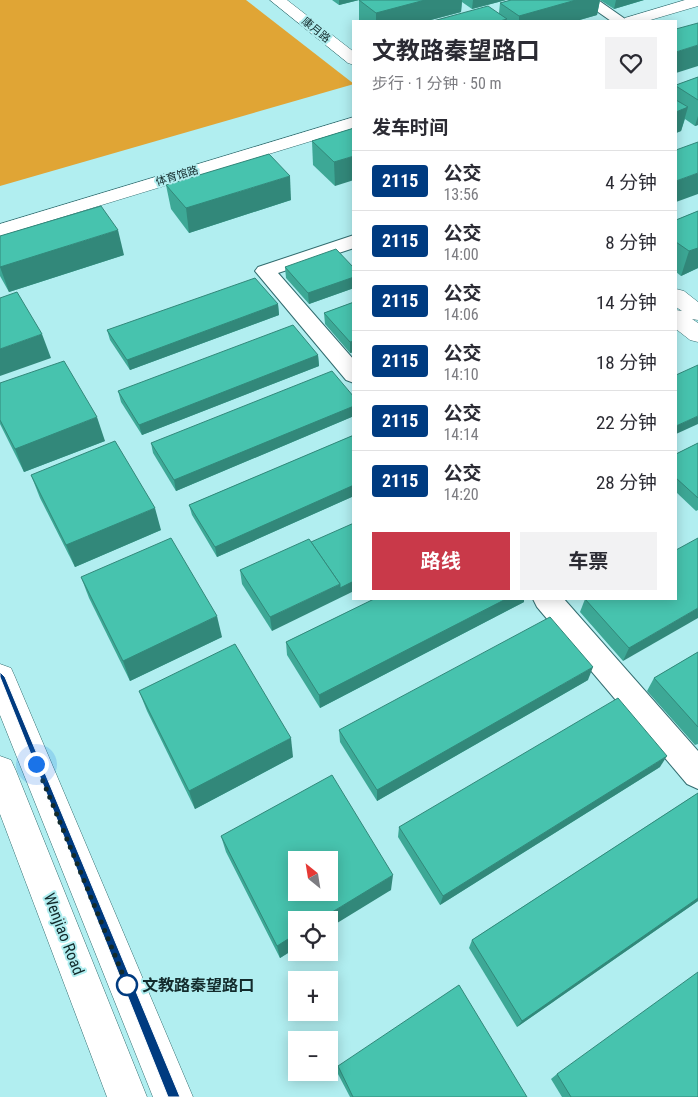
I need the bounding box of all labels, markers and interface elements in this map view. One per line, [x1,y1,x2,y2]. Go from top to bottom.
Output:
street label: 康月路 [299,15,333,45]
text: 文教路秦望路口 [372,37,540,65]
button: heart [605,37,657,89]
text: 步行 · 1 分钟 · 50 m [372,74,502,93]
text: 发车时间 [372,116,448,139]
text: 公交 [443,162,481,185]
street label: 体育馆路 [154,163,200,189]
text: 2115 [382,170,418,191]
text: 4 分钟 [605,171,657,194]
text: 13:56 [443,185,479,204]
text: 公交 [443,222,481,245]
text: 2115 [382,230,418,251]
text: 8 分钟 [605,231,657,254]
text: 14:00 [443,245,479,264]
text: 公交 [443,282,481,305]
text: 2115 [382,290,418,311]
text: 14 分钟 [596,291,657,314]
text: 14:06 [443,305,479,324]
text: 公交 [443,342,481,365]
text: 2115 [382,350,418,371]
text: 18 分钟 [596,351,657,374]
text: 14:10 [443,365,479,384]
text: 公交 [443,402,481,425]
text: 2115 [382,410,418,431]
text: 22 分钟 [596,411,657,434]
text: 14:14 [443,425,479,444]
text: 公交 [443,462,481,485]
text: 2115 [382,470,418,491]
text: 28 分钟 [596,471,657,494]
text: 14:20 [443,485,479,504]
button: 路线 [372,532,510,590]
button: 车票 [520,532,657,590]
your location [24,752,49,777]
north arrow [288,851,338,901]
map controls [288,851,338,1081]
street label: Wenjiao Road [40,890,88,978]
button: locate [288,911,338,961]
button: + [288,971,338,1021]
marker: 文教路秦望路口 [116,974,138,996]
place label: 文教路秦望路口 [142,976,254,995]
button: − [288,1031,338,1081]

